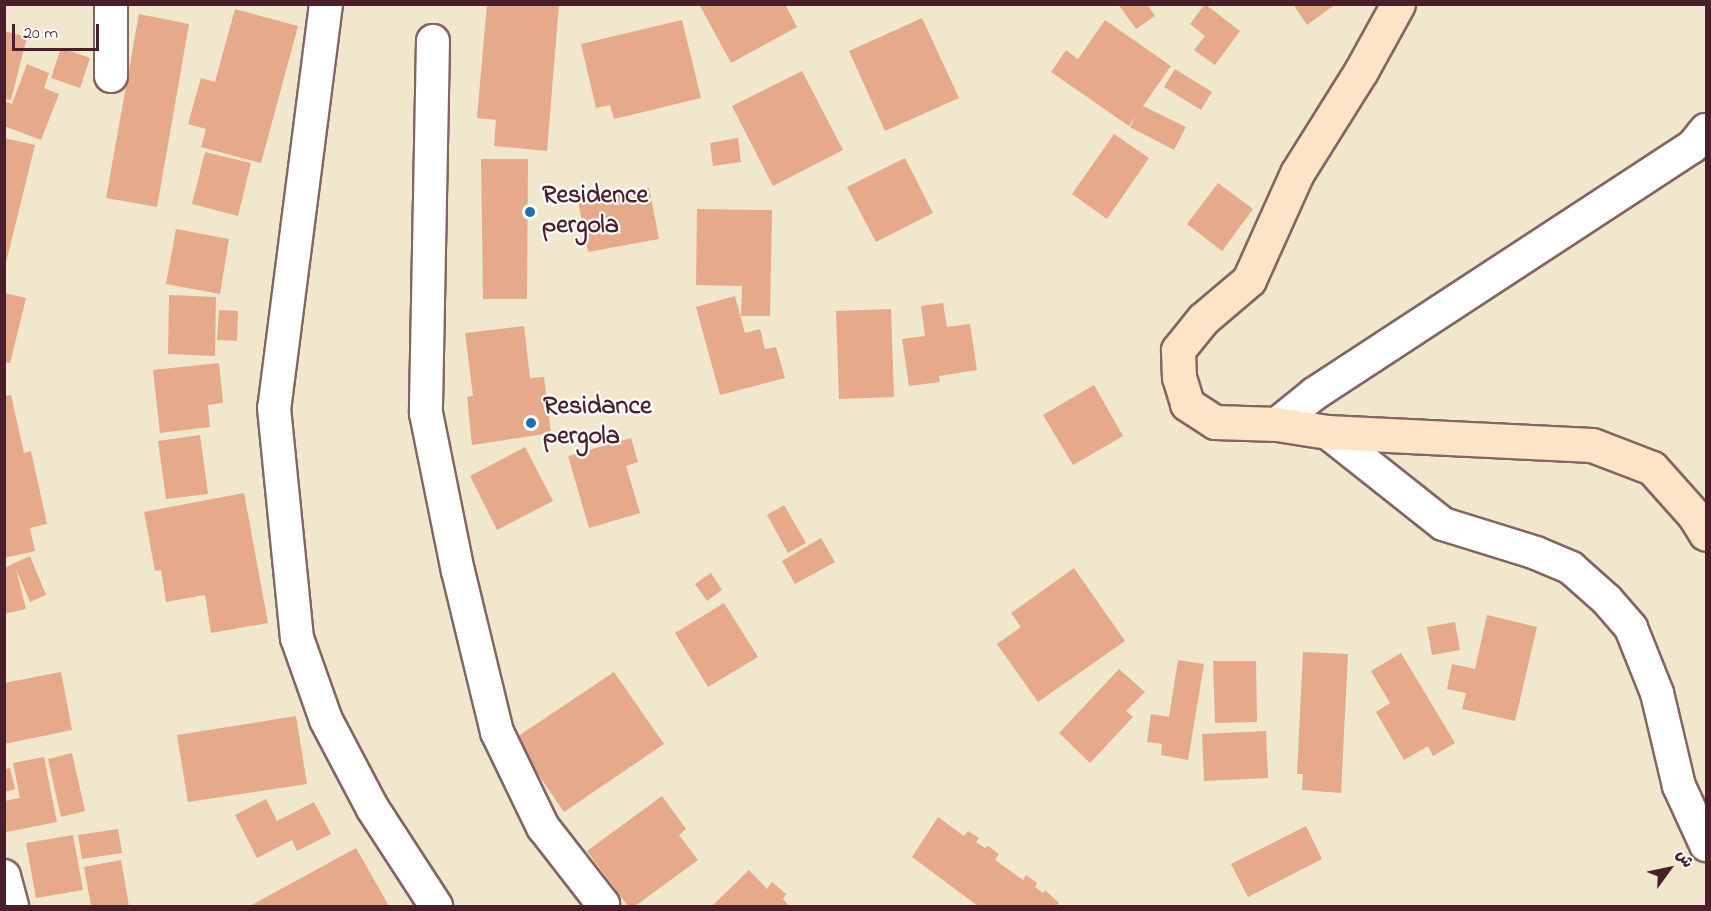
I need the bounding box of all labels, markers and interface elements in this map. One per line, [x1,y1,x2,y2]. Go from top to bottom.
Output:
scale bar [15,12,102,50]
text: 20 m [23,21,58,47]
place label: Residence pergola [542,181,648,243]
marker: Residence pergola [523,205,537,219]
place label: Residance pergola [543,392,652,454]
marker: Residance pergola [524,416,538,430]
north arrow [1639,839,1699,899]
text: ش [1669,845,1699,873]

